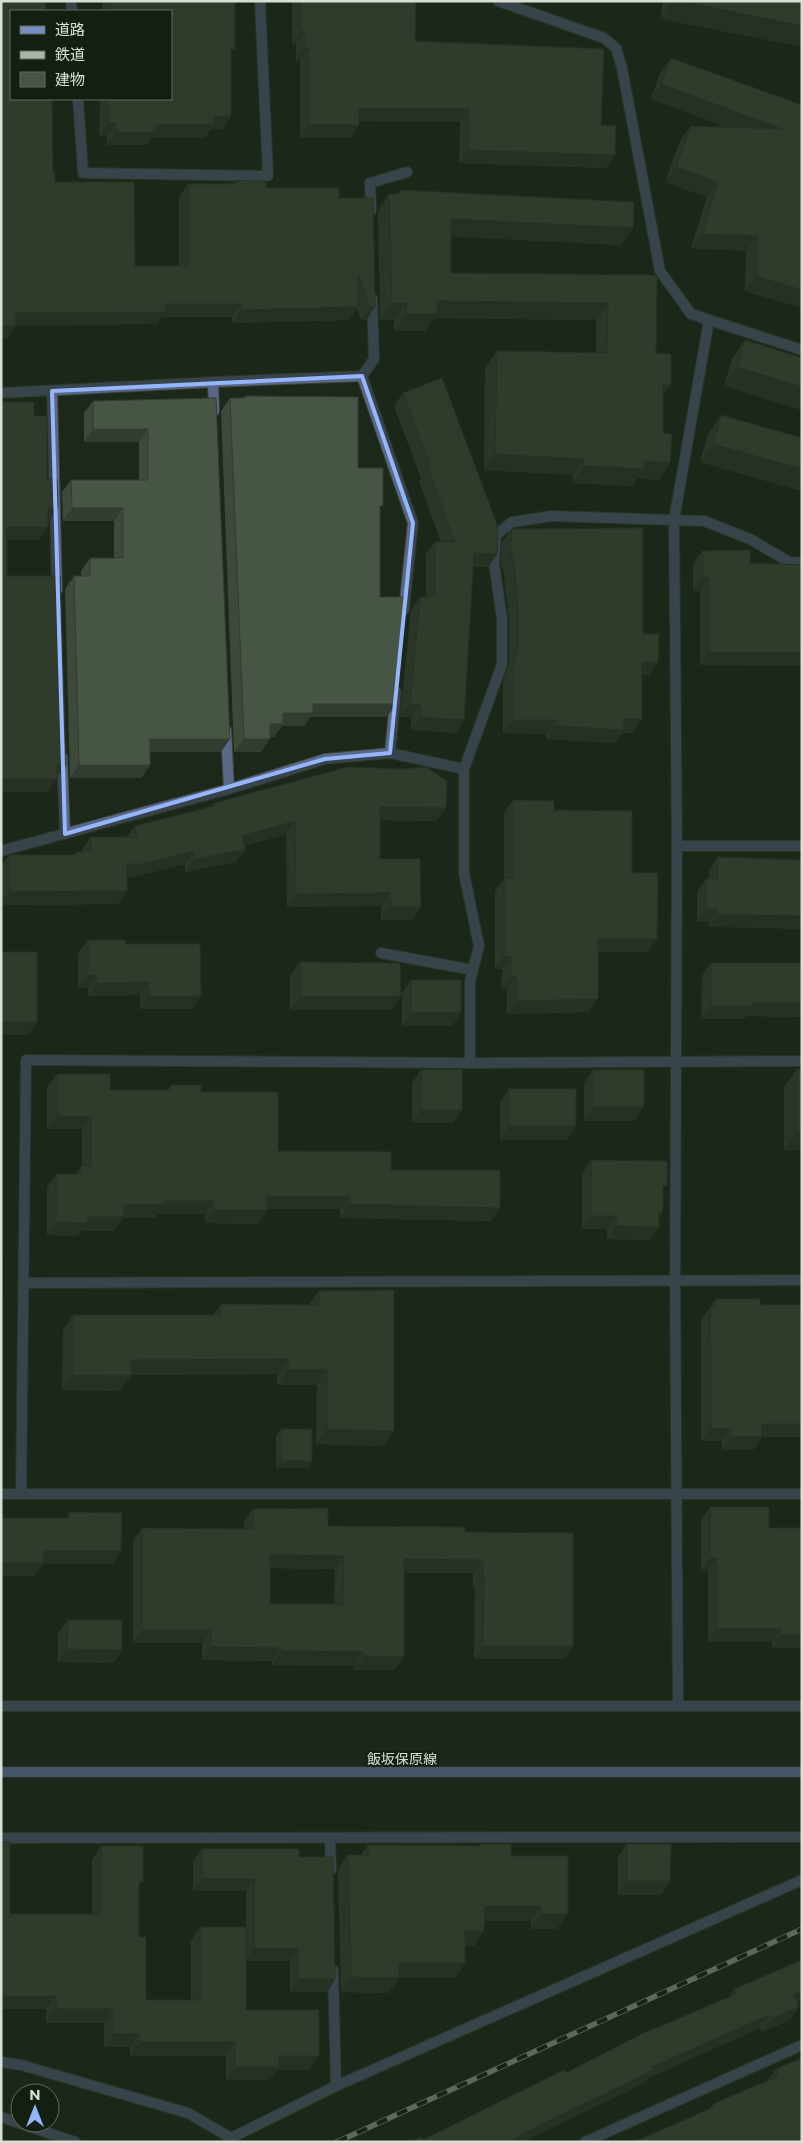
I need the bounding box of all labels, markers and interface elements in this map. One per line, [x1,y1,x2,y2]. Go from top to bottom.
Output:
legend [10,10,172,100]
text: 道路 [55,20,85,39]
text: 鉄道 [55,45,85,64]
text: 建物 [55,70,85,89]
street label: 飯坂保原線 [367,1750,437,1768]
north arrow [10,2083,60,2133]
text: N [29,2086,41,2104]

